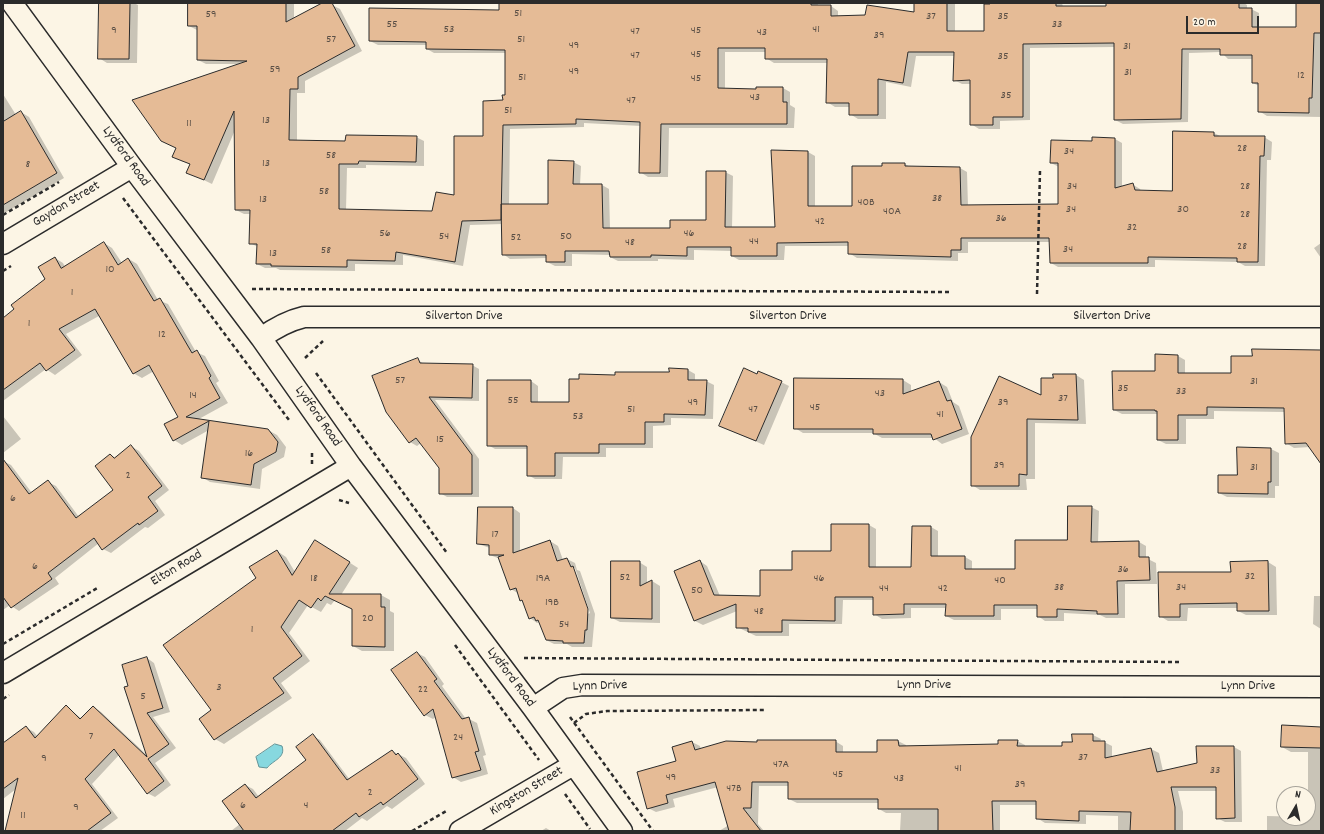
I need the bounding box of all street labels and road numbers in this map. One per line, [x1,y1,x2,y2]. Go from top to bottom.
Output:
street label: Lydford Road [98,124,152,190]
street label: Gaydon Street [30,178,104,232]
street label: Silverton Drive [425,309,503,325]
street label: Silverton Drive [749,309,827,325]
street label: Silverton Drive [1073,309,1151,325]
street label: Lydford Road [290,383,344,451]
street label: Elton Road [148,547,206,591]
street label: Lydford Road [482,645,538,711]
street label: Lynn Drive [572,678,628,696]
street label: Lynn Drive [897,678,951,694]
street label: Lynn Drive [1221,679,1275,695]
street label: Kingston Street [487,764,567,820]

